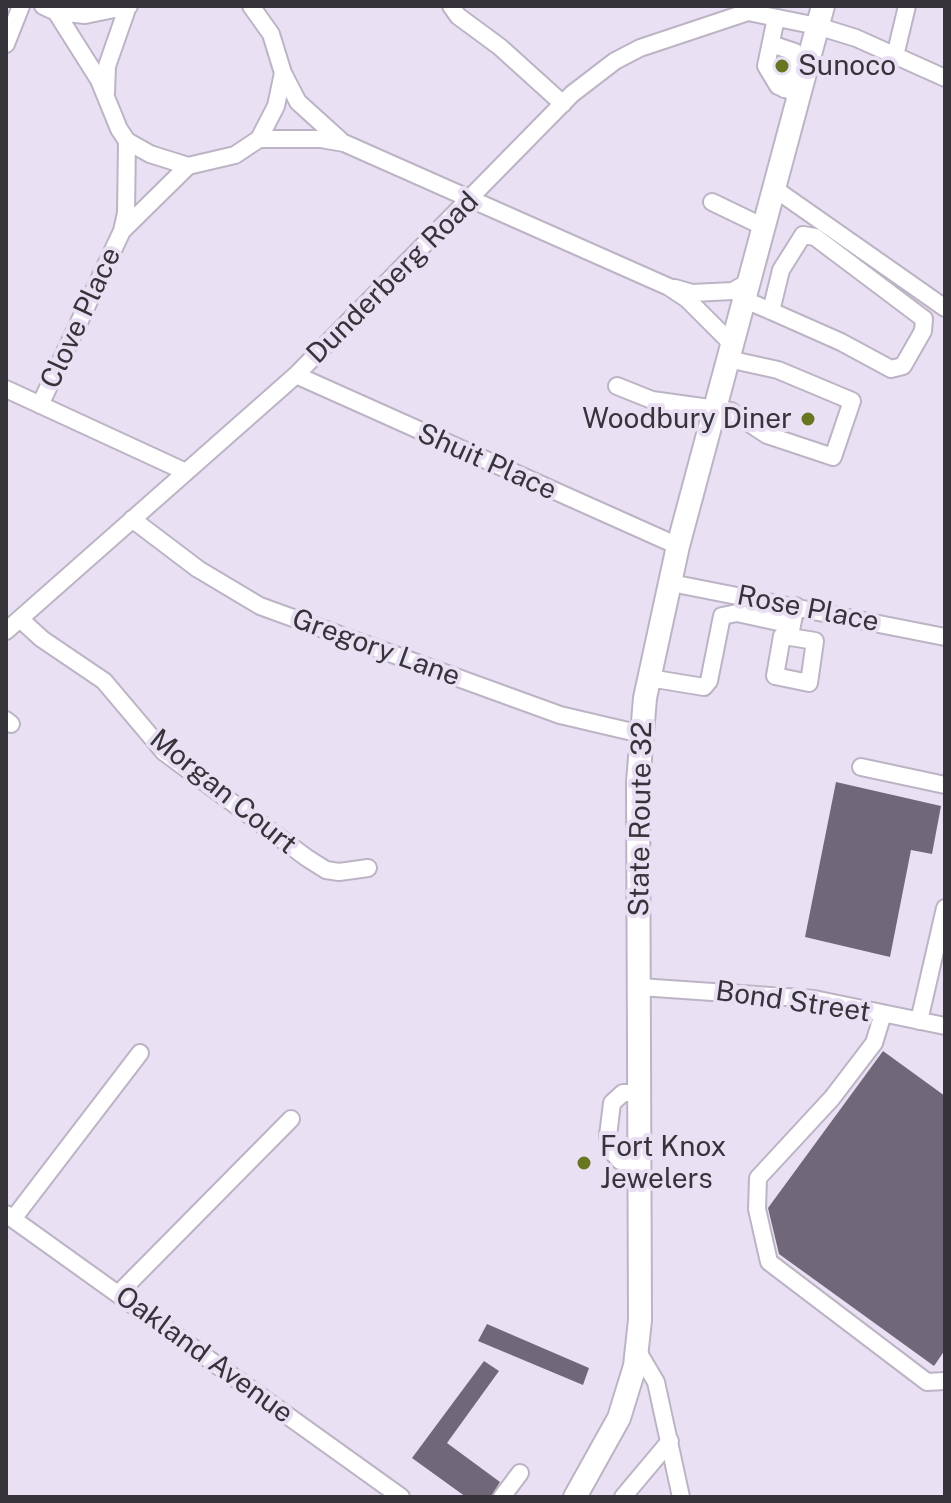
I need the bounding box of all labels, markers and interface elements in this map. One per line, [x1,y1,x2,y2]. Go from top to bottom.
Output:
place label: Sunoco [798,49,896,83]
marker: Sunoco [773,57,791,75]
street label: Dunderberg Road [300,185,486,371]
street label: Clove Place [34,242,128,394]
place label: Woodbury Diner [582,402,792,436]
marker: Woodbury Diner [799,410,817,428]
street label: Shuit Place [412,416,562,508]
street label: Rose Place [734,579,882,639]
street label: Gregory Lane [288,602,464,694]
street label: State Route 32 [623,721,659,917]
street label: Morgan Court [143,723,303,861]
street label: Bond Street [713,974,873,1030]
place label: Fort Knox Jewelers [600,1130,726,1196]
marker: Fort Knox Jewelers [575,1154,593,1172]
street label: Oakland Avenue [109,1279,299,1431]

